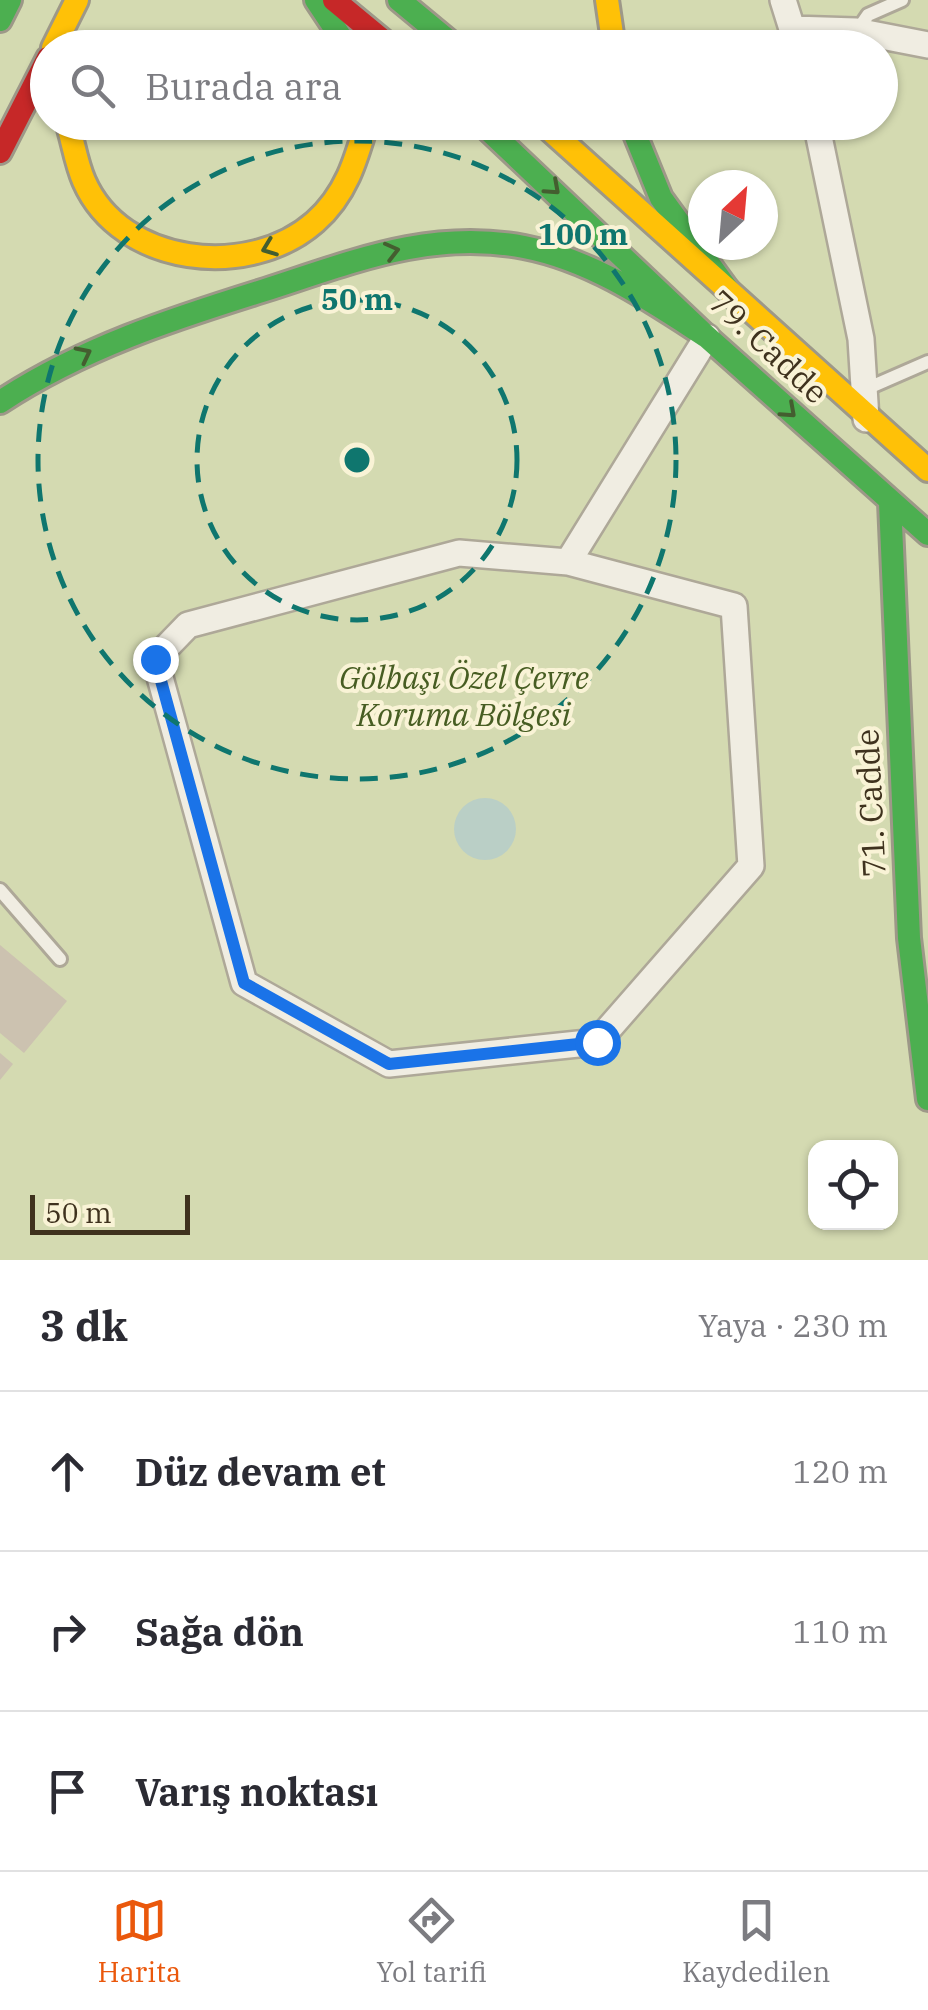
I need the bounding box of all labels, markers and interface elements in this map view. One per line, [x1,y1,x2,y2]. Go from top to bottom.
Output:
search box [30,30,898,140]
icon: search [65,58,120,113]
text: Burada ara [145,61,342,110]
north arrow [688,170,778,260]
one-way arrow [541,176,560,194]
text: 100 m [538,214,628,253]
one-way arrow [262,236,279,256]
one-way arrow [383,241,400,262]
text: 50 m [321,279,393,318]
street label: 79. Cadde [700,280,837,412]
one-way arrow [74,347,92,366]
one-way arrow [777,399,796,417]
centre of rings [339,442,375,478]
route end [133,637,179,683]
park label: Gölbaşı Özel Çevre Koruma Bölgesi [339,656,589,735]
street label: 71. Cadde [845,728,895,878]
route start [575,1020,621,1066]
map controls [808,1140,898,1230]
button: locate [808,1140,898,1230]
scale bar [30,1190,190,1234]
text: 50 m [45,1194,112,1231]
text: 3 dk [40,1298,128,1353]
text: Yaya · 230 m [698,1304,888,1346]
icon: ahead [40,1444,95,1499]
text: Düz devam et [135,1447,386,1496]
text: 120 m [792,1450,888,1492]
icon: right [40,1604,95,1659]
text: Sağa dön [135,1607,304,1656]
text: 110 m [792,1610,888,1652]
icon: arrive [40,1764,95,1819]
text: Varış noktası [135,1767,378,1816]
tab: Harita [98,1893,181,1990]
tab: Yol tarifi [376,1893,487,1990]
tab: Kaydedilen [682,1893,830,1990]

